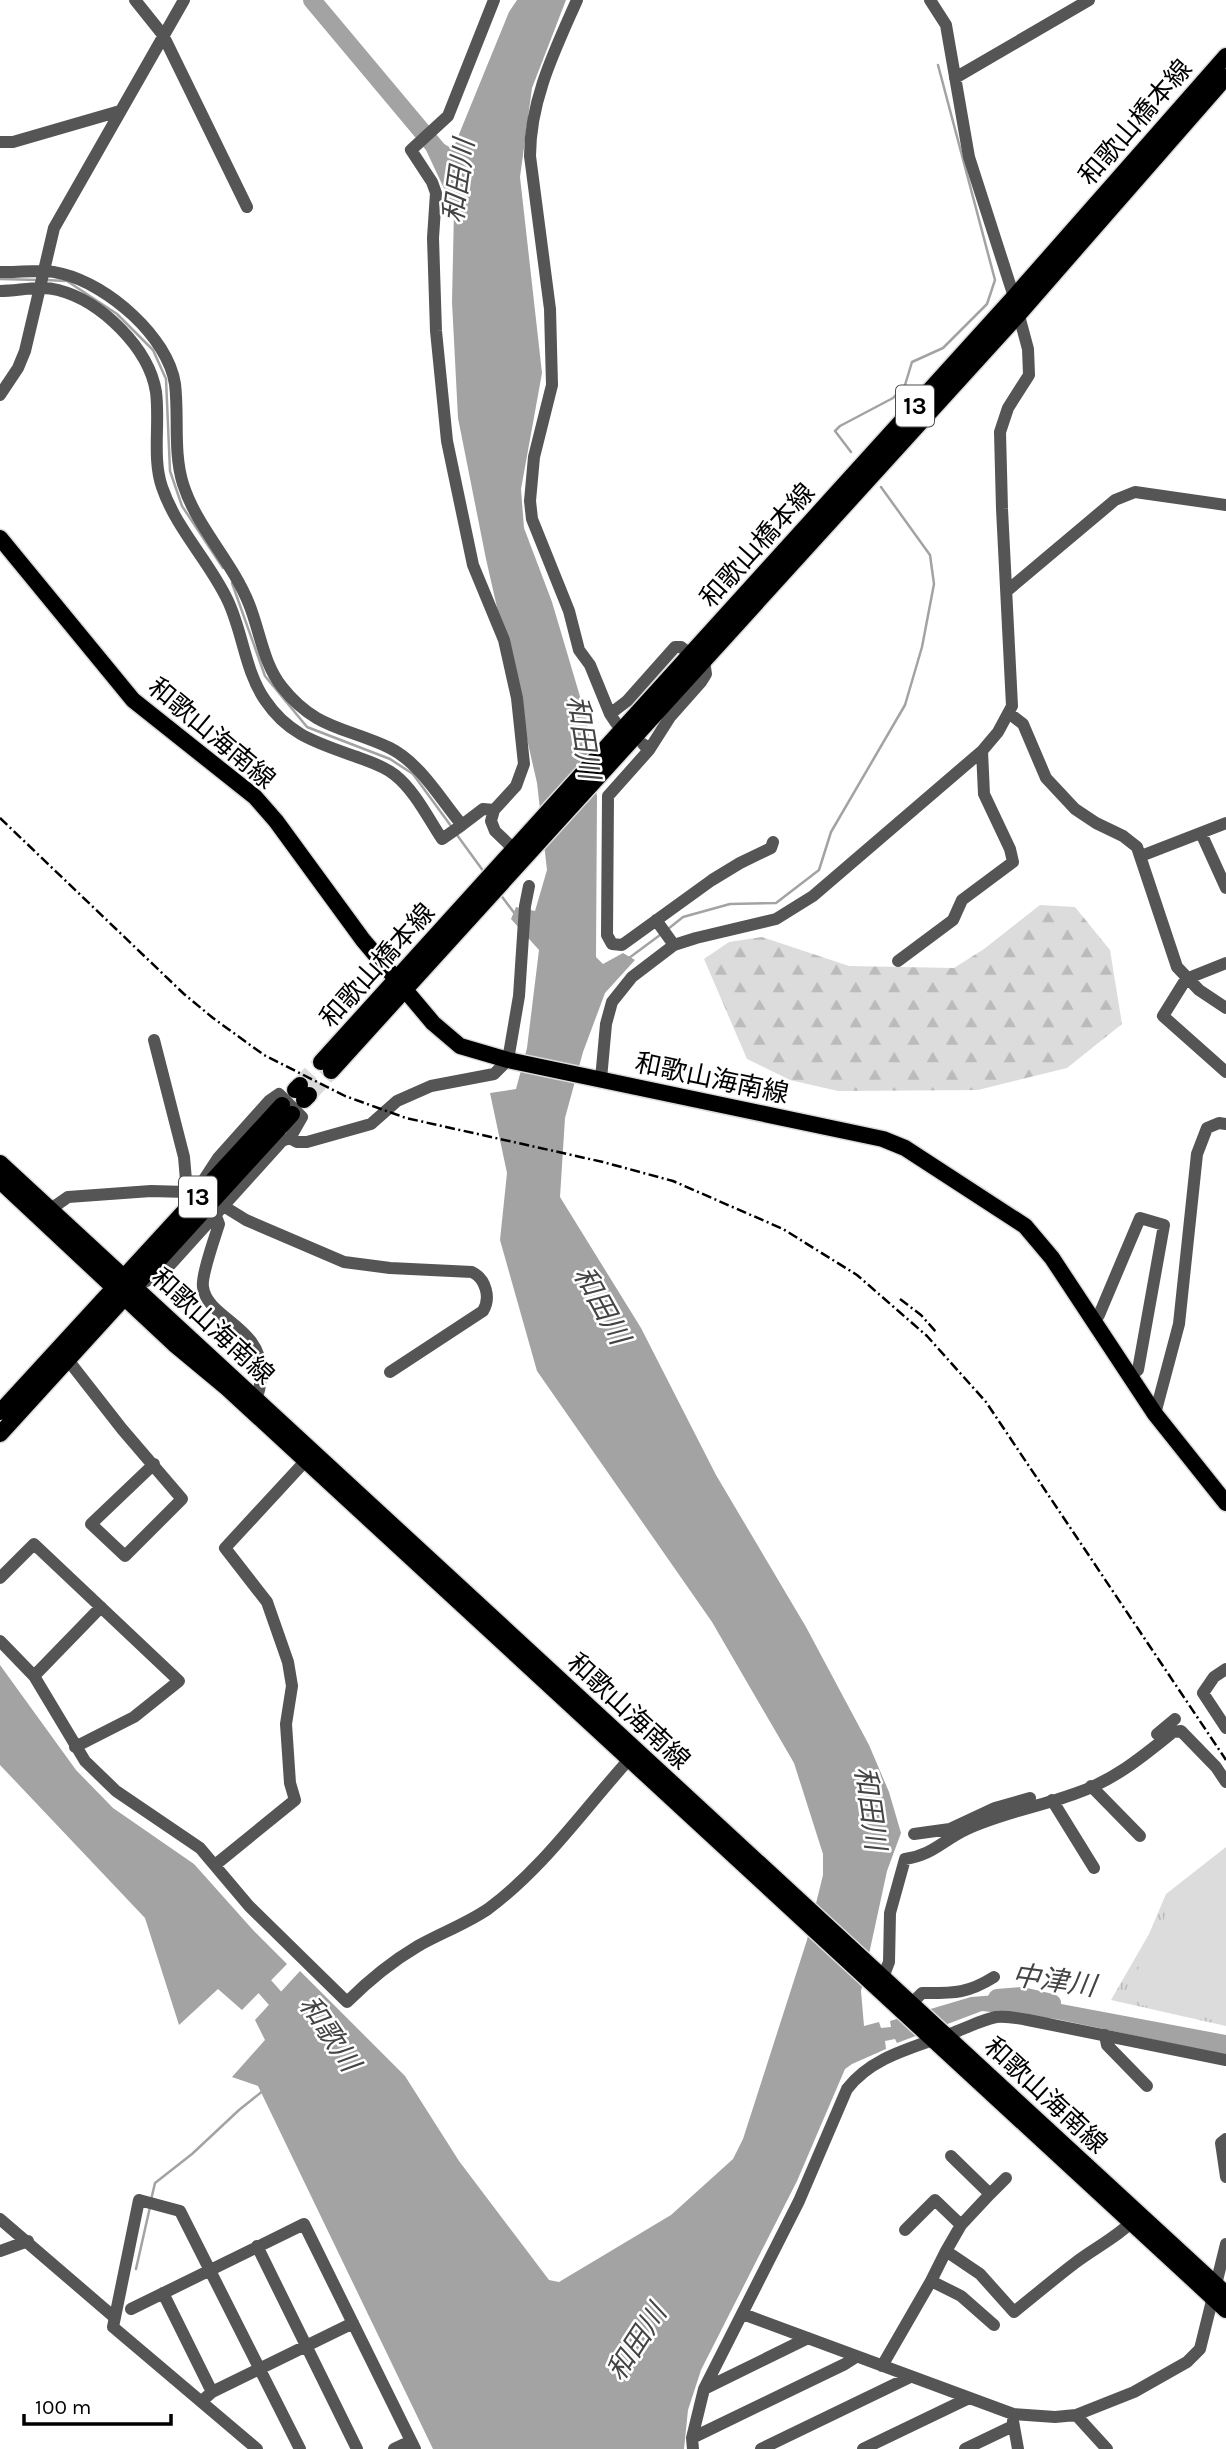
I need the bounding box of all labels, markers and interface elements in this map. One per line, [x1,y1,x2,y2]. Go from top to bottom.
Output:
street label: 和歌山橋本線 [1073,53,1198,191]
water label: 和田川 [436,134,481,225]
road number: 13 [896,386,934,426]
street label: 和歌山橋本線 [694,477,821,614]
street label: 和歌山海南線 [142,671,281,795]
water label: 和田川 [561,693,607,784]
street label: 和歌山橋本線 [314,897,441,1034]
street label: 和歌山海南線 [632,1047,791,1110]
road number: 13 [179,1176,217,1218]
water label: 和田川 [567,1261,638,1353]
street label: 和歌山海南線 [145,1262,280,1391]
street label: 和歌山海南線 [561,1647,696,1776]
water label: 和田川 [848,1764,893,1855]
water label: 中津川 [1010,1958,1101,2003]
water label: 和歌川 [292,1989,368,2080]
street label: 和歌山海南線 [978,2031,1113,2160]
water label: 和田川 [600,2296,675,2386]
scale bar [24,2382,172,2426]
text: 100 m [35,2395,92,2419]

